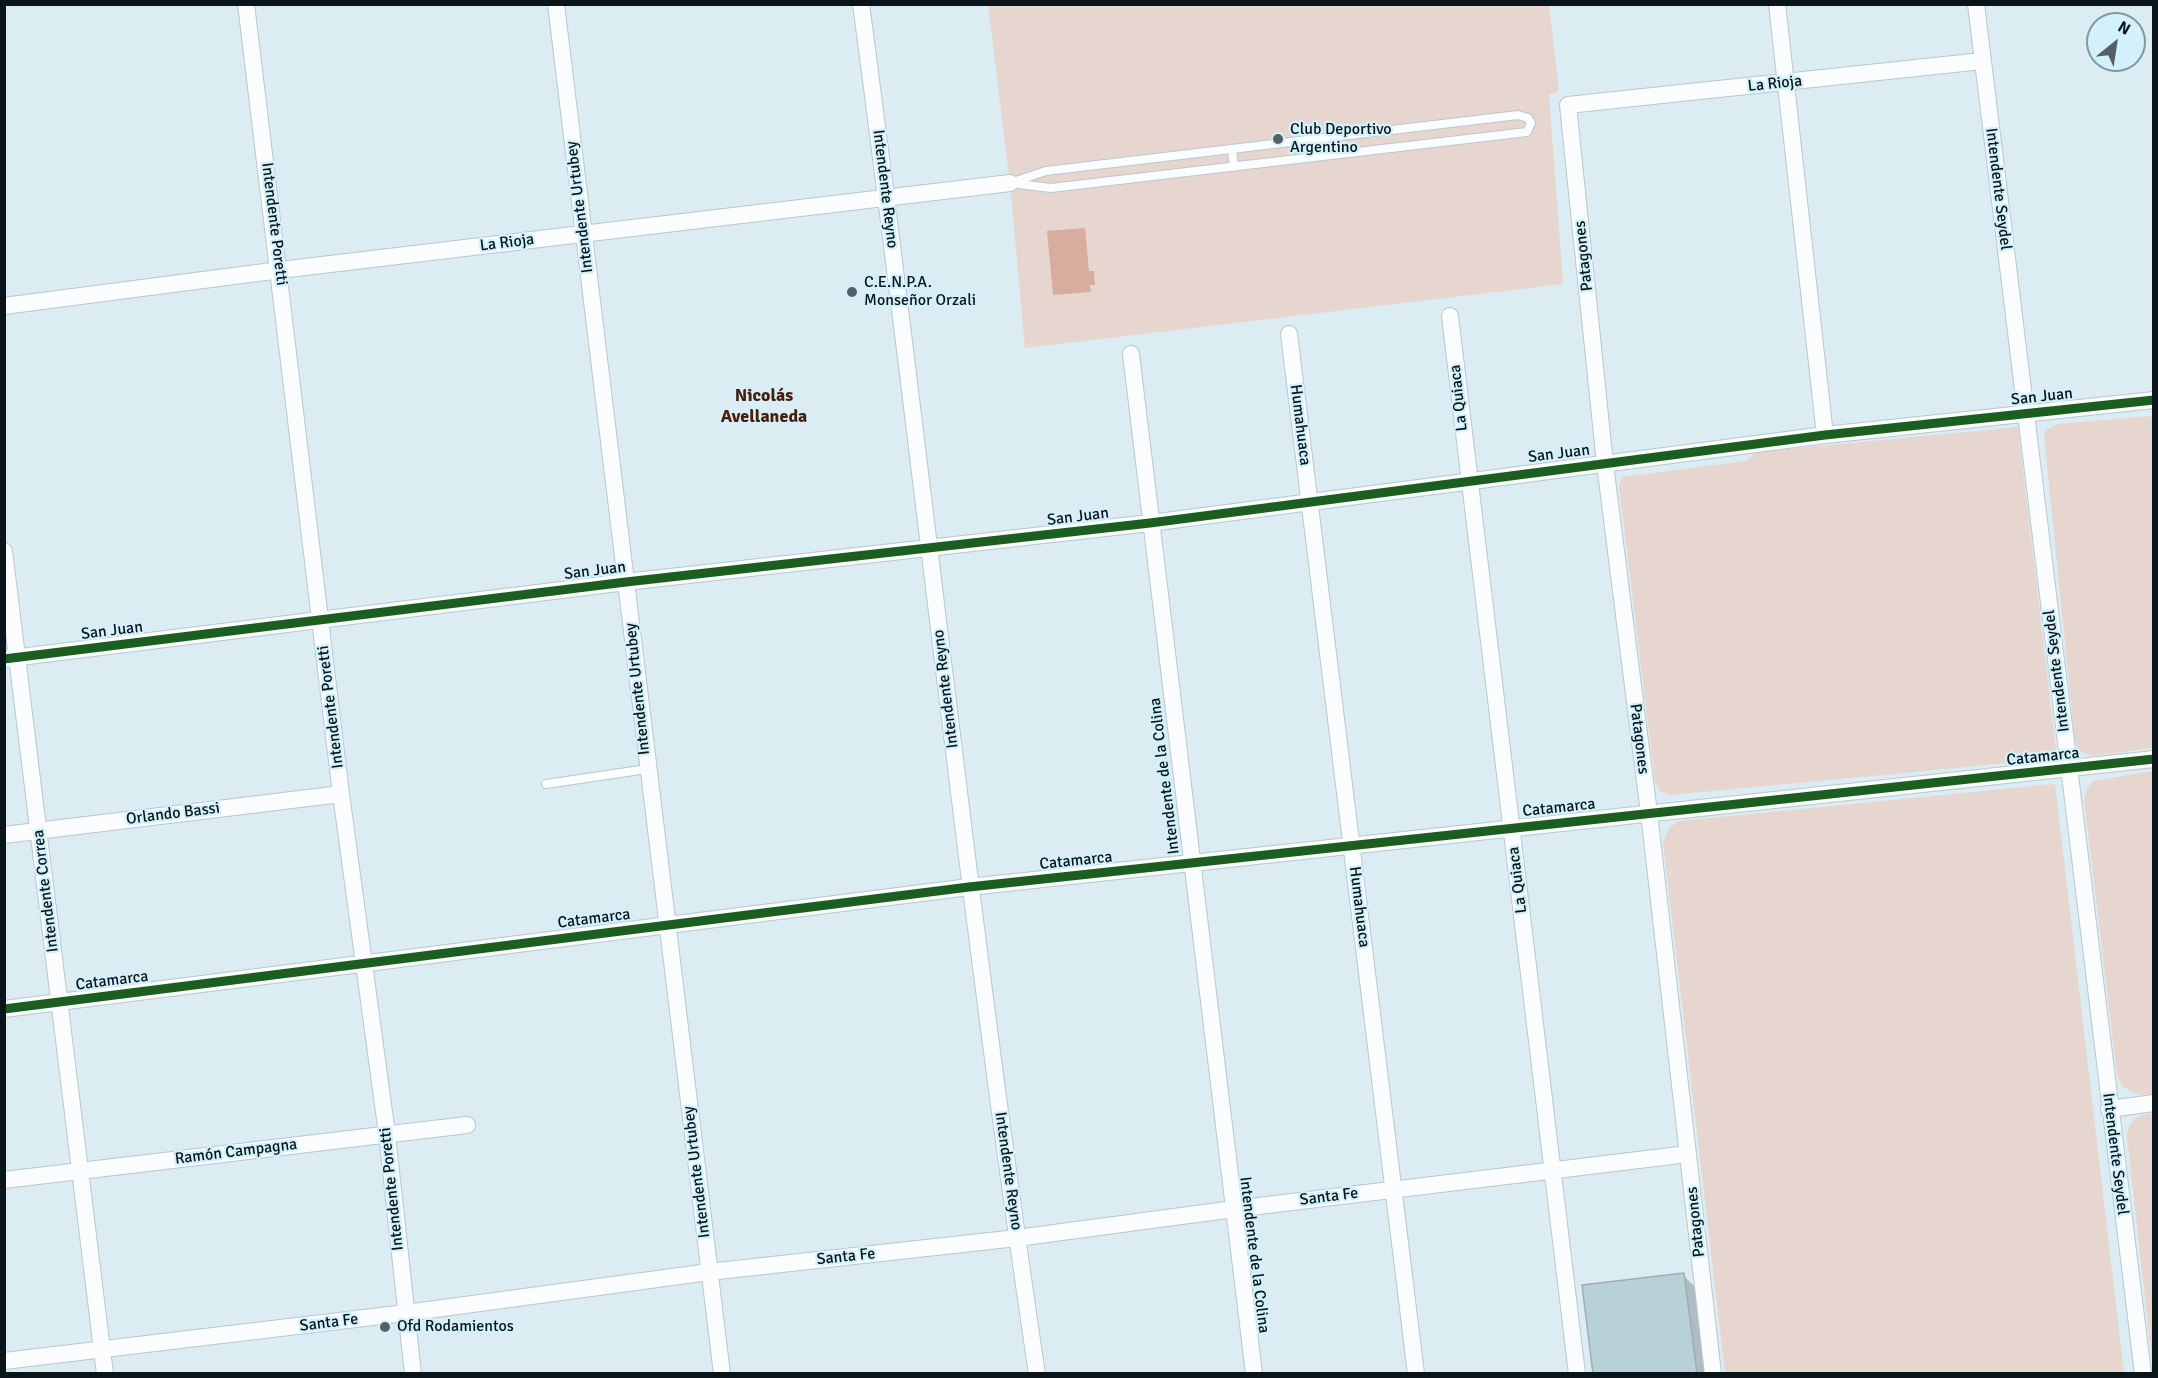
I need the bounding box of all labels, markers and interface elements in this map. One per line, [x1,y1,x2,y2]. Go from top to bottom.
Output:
north arrow [2086,12,2146,72]
text: N [2114,17,2134,40]
street label: La Rioja [1747,72,1803,96]
place label: Club Deportivo Argentino [1290,120,1392,158]
street label: Intendente Seydel [1981,127,2015,251]
street label: Intendente Reyno [868,129,902,249]
marker: Club Deportivo Argentino [1271,132,1285,146]
street label: Intendente Urtubey [562,140,598,274]
street label: Intendente Poretti [257,161,291,287]
street label: Patagones [1571,220,1597,292]
street label: La Rioja [479,230,535,256]
place label: C.E.N.P.A. Monseñor Orzali [864,273,976,311]
marker: C.E.N.P.A. Monseñor Orzali [845,285,859,299]
street label: La Quiaca [1446,364,1472,432]
street label: Humahuaca [1286,383,1314,467]
street label: San Juan [2010,384,2074,410]
district label: Nicolás Avellaneda [721,385,807,428]
street label: San Juan [1527,441,1591,467]
street label: San Juan [1046,504,1110,530]
street label: San Juan [563,558,627,584]
street label: Intendente Seydel [2040,609,2074,733]
street label: San Juan [80,618,144,644]
street label: Intendente Urtubey [622,622,654,756]
street label: Intendente Reyno [929,629,963,749]
street label: Intendente Poretti [314,644,348,770]
street label: Intendente de la Colina [1146,697,1184,855]
street label: Patagones [1625,703,1653,775]
street label: Catamarca [2006,744,2080,770]
street label: Catamarca [1522,795,1596,821]
street label: Orlando Bassi [125,799,221,829]
street label: Intendente Correa [29,829,63,953]
street label: La Quiaca [1504,846,1532,914]
street label: Catamarca [1039,848,1113,874]
street label: Humahuaca [1345,865,1373,949]
street label: Catamarca [556,905,632,933]
street label: Catamarca [74,967,150,995]
street label: Intendente Seydel [2098,1092,2132,1216]
street label: Intendente Urtubey [679,1105,715,1239]
street label: Intendente Reyno [990,1110,1026,1232]
street label: Intendente Poretti [376,1126,408,1252]
street label: Ramón Campagna [174,1135,298,1169]
street label: Intendente de la Colina [1235,1176,1273,1334]
street label: Santa Fe [1299,1184,1359,1210]
street label: Patagones [1683,1186,1709,1258]
street label: Santa Fe [816,1244,876,1270]
street label: Santa Fe [299,1310,359,1336]
place label: Ofd Rodamientos [397,1317,514,1337]
marker: Ofd Rodamientos [378,1320,392,1334]

